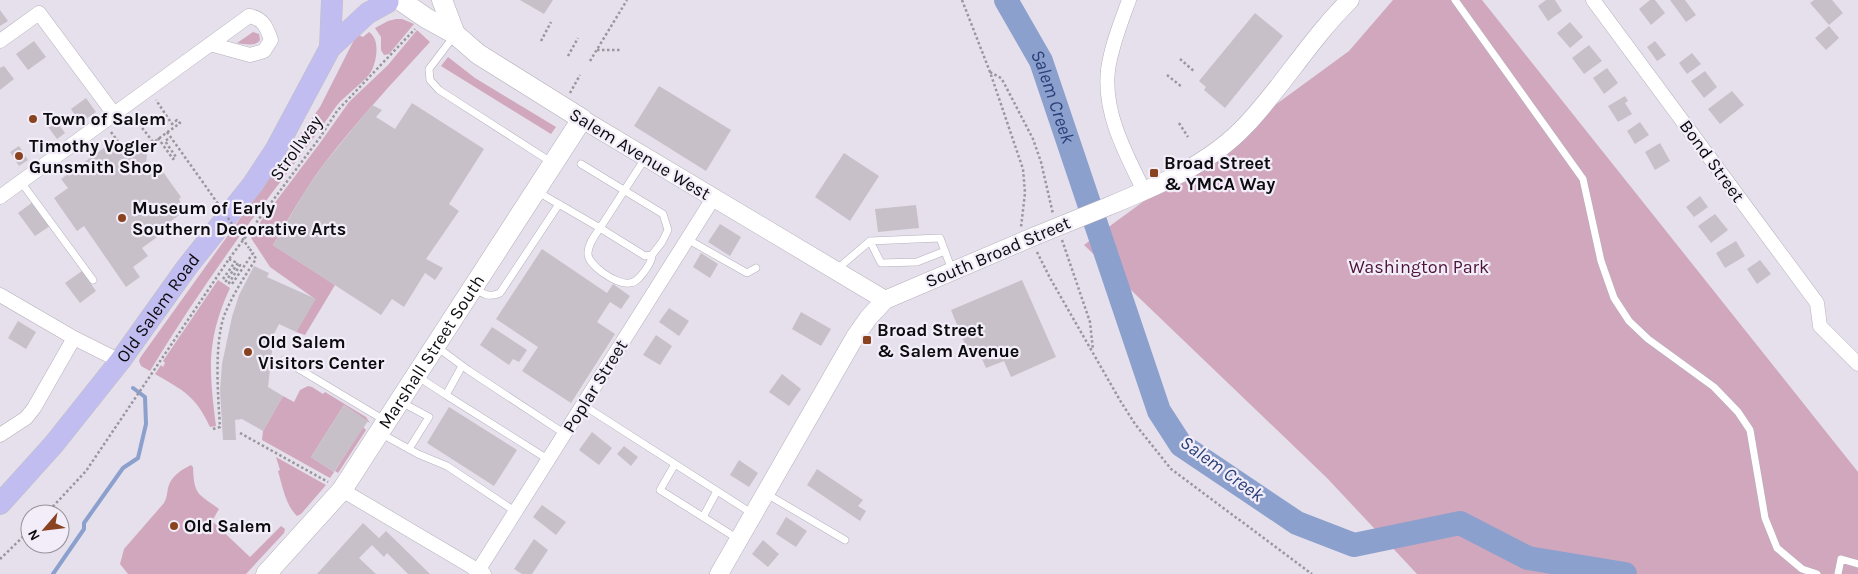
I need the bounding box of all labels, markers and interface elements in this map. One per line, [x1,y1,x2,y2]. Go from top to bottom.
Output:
water label: Salem Creek [1026,46,1079,147]
street label: Salem Avenue West [565,103,715,205]
place label: Town of Salem [43,108,166,130]
street label: Strollway [265,111,327,185]
marker: Town of Salem [27,113,39,125]
street label: Bond Street [1675,116,1749,207]
place label: Timothy Vogler Gunsmith Shop [29,135,163,178]
marker: Timothy Vogler Gunsmith Shop [13,150,25,162]
place label: Broad Street & YMCA Way [1164,152,1275,195]
marker: Broad Street & YMCA Way [1148,167,1160,179]
place label: Museum of Early Southern Decorative Arts [132,197,346,240]
street label: South Broad Street [922,211,1074,292]
marker: Museum of Early Southern Decorative Arts [116,212,128,224]
street label: Old Salem Road [111,249,205,367]
park label: Washington Park [1349,256,1489,278]
street label: Marshall Street South [374,270,489,433]
place label: Broad Street & Salem Avenue [877,319,1019,362]
place label: Old Salem Visitors Center [258,331,384,374]
marker: Broad Street & Salem Avenue [861,334,873,346]
street label: Poplar Street [558,335,632,437]
marker: Old Salem Visitors Center [242,346,254,358]
water label: Salem Creek [1176,431,1268,507]
north arrow [20,504,70,554]
place label: Old Salem [184,515,271,537]
marker: Old Salem [168,520,180,532]
text: N [24,526,44,543]

